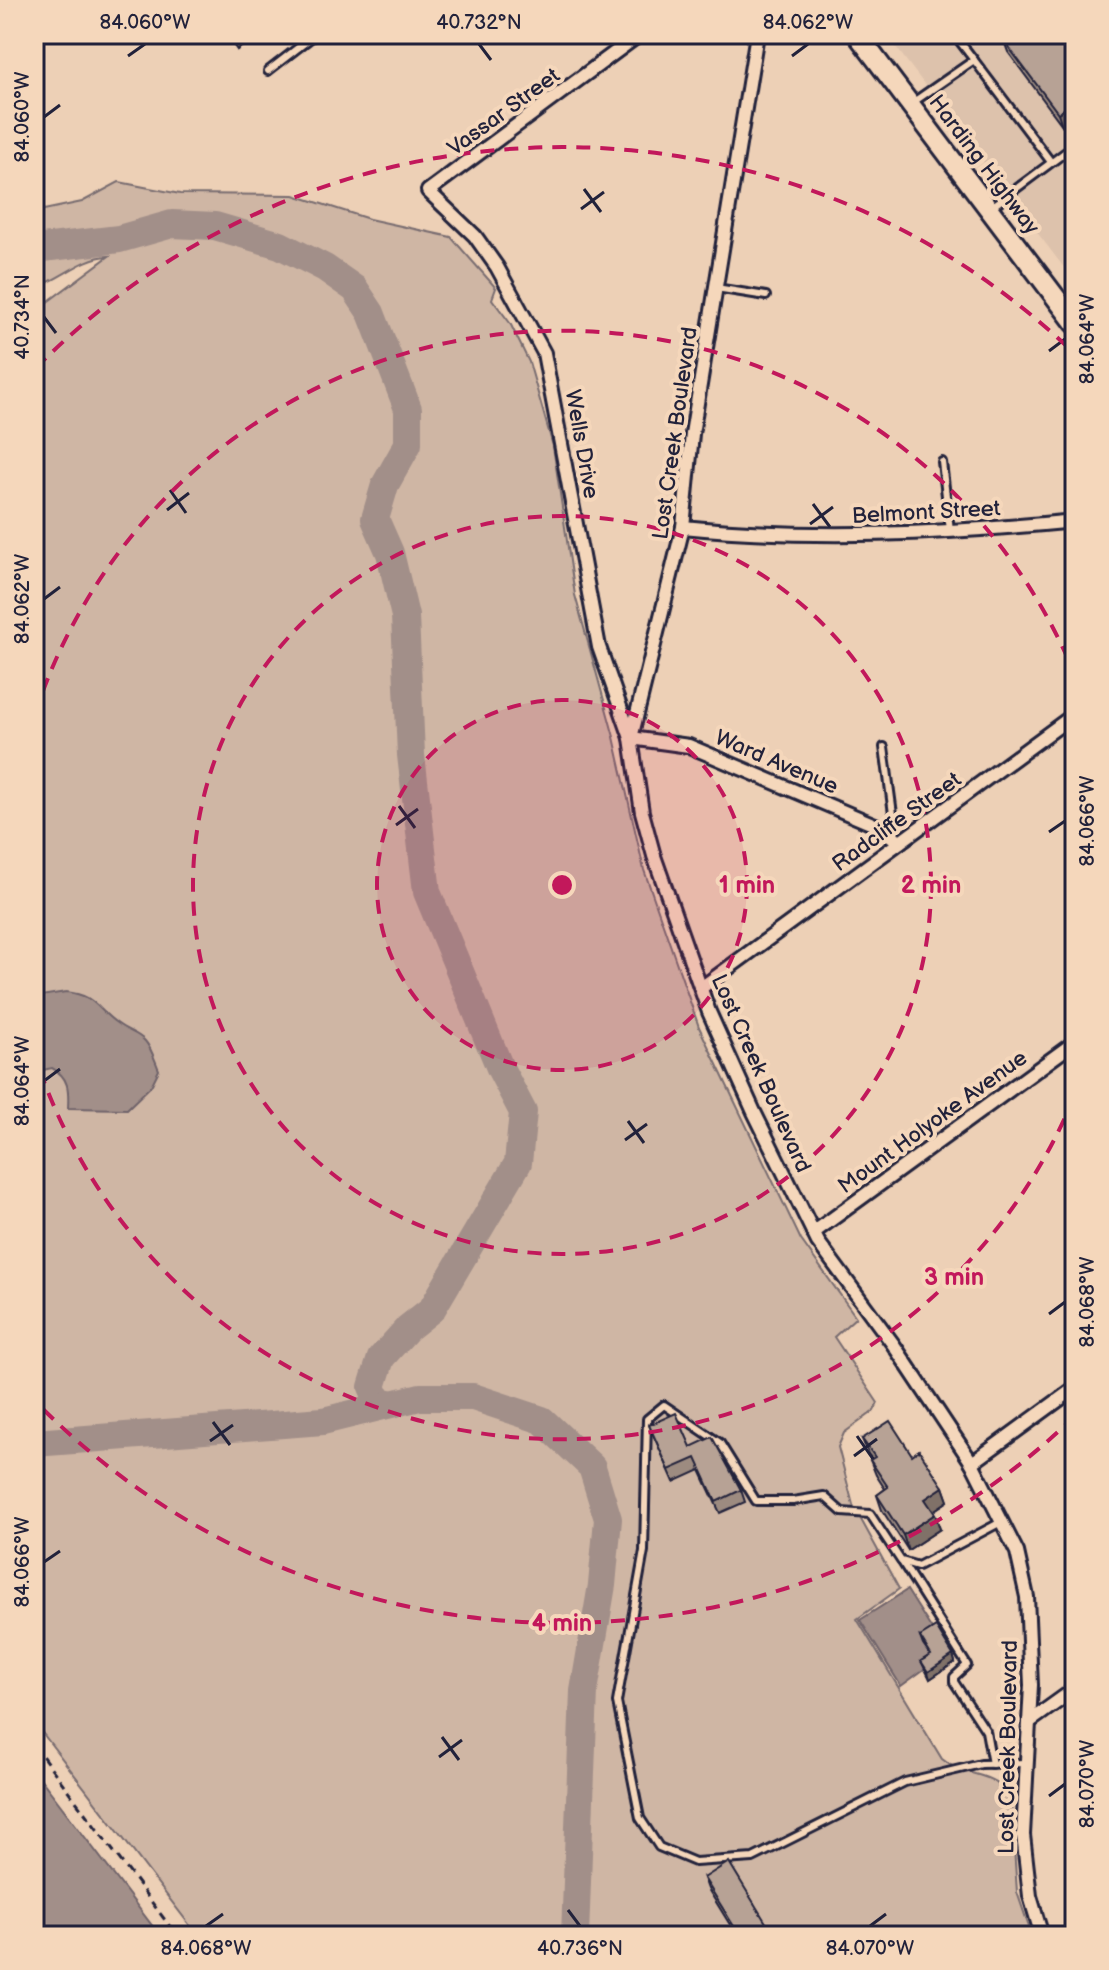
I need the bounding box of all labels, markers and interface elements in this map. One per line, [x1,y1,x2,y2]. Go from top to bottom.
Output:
text: 84.060°W [100,11,190,35]
text: 40.732°N [436,11,522,35]
text: 84.062°W [763,11,853,35]
street label: Vassar Street [442,62,566,162]
text: 84.060°W [11,72,35,162]
street label: Harding Highway [923,90,1045,240]
text: 40.734°N [11,274,35,360]
text: 84.064°W [1076,294,1100,384]
street label: Lost Creek Boulevard [647,325,704,541]
street label: Wells Drive [559,388,604,501]
street label: Belmont Street [851,495,1001,530]
text: 84.062°W [11,554,35,644]
street label: Ward Avenue [711,724,842,800]
street label: Radcliffe Street [827,766,967,878]
text: 84.066°W [1076,776,1100,867]
centre of rings [548,871,576,899]
text: 1 min [719,871,775,900]
text: 2 min [901,871,961,900]
street label: Lost Creek Boulevard [705,970,817,1177]
text: 84.064°W [11,1036,35,1126]
street label: Mount Holyoke Avenue [833,1045,1033,1200]
text: 84.068°W [1076,1257,1100,1347]
text: 3 min [924,1263,984,1292]
text: 84.066°W [11,1517,35,1608]
text: 4 min [532,1609,592,1638]
street label: Lost Creek Boulevard [993,1640,1024,1854]
text: 84.070°W [1076,1740,1100,1828]
text: 84.068°W [161,1937,251,1961]
text: 40.736°N [537,1937,623,1961]
text: 84.070°W [826,1937,914,1961]

